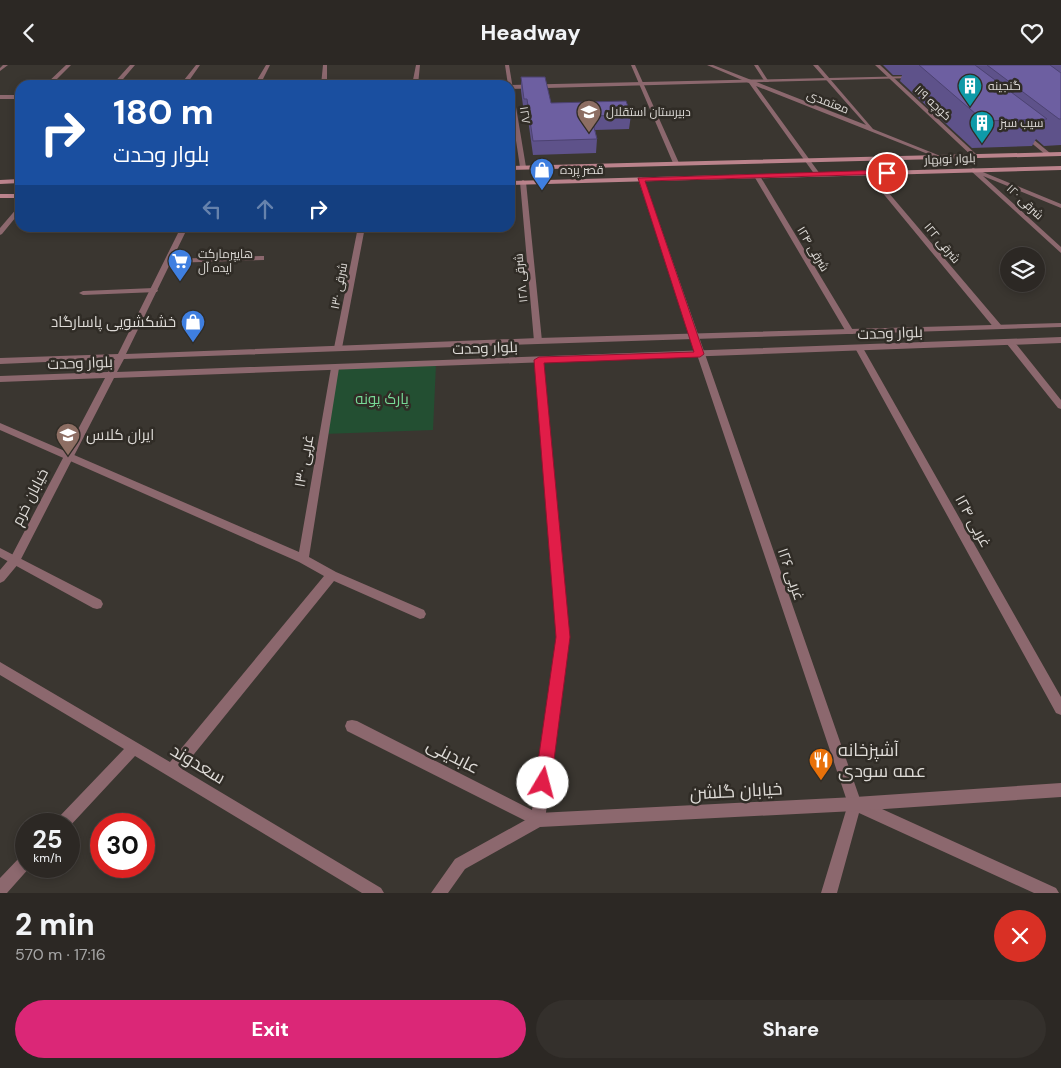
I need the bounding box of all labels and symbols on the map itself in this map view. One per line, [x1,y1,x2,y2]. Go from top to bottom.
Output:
building icon: گنجینه [957,73,983,107]
place label: گنجینه [988,78,1021,94]
street label: کوچه ۱۱۹ [910,82,955,125]
street label: معتمدی [805,86,851,118]
school or university icon: دبیرستان استقلال [576,99,602,133]
place label: دبیرستان استقلال [606,104,691,120]
street label: ۱۲۷ [516,105,534,125]
building icon: سیب سبز [969,110,995,144]
place label: سیب سبز [999,115,1044,131]
street label: بلوار نوبهار [923,150,976,168]
pin [866,152,908,194]
shop icon: قصر پرده [529,157,555,191]
place label: قصر پرده [560,162,604,179]
street label: ۱۲۰ شرقی [1003,181,1047,223]
street label: ۱۲۲ شرقی [920,219,964,267]
street label: ۱۲۴ شرقی [793,223,833,275]
place label: هایپرمارکت ایده آل [198,246,253,276]
supermarket icon: هایپرمارکت ایده آل [167,248,193,282]
street label: ۱۲۸ شرقی [510,253,532,303]
street label: ۱۳۰ شرقی [327,261,351,311]
shop icon: خشکشویی پاسارگاد [180,309,206,343]
place label: خشکشویی پاسارگاد [51,312,176,332]
street label: بلوار وحدت [857,322,923,344]
street label: بلوار وحدت [452,337,518,359]
street label: بلوار وحدت [47,352,113,374]
park label: پارک پونه [355,389,409,409]
school or university icon: ایران کلاس [55,422,81,456]
place label: ایران کلاس [86,425,154,445]
street label: ۱۳۰ غربی [290,433,318,489]
street label: خیابان خرم [7,465,53,529]
street label: ۱۲۴ غربی [950,491,996,551]
street label: ۱۲۶ غربی [773,545,809,603]
street label: عابدینی [422,733,484,779]
street label: سعدوند [166,738,230,790]
place label: آشپزخانه عمه سودی [838,738,926,783]
restaurant icon: آشپزخانه عمه سودی [808,747,834,781]
position arrow [516,756,568,808]
street label: خیابان گلشن [689,777,783,805]
speed limit sign: 30 [90,813,155,878]

